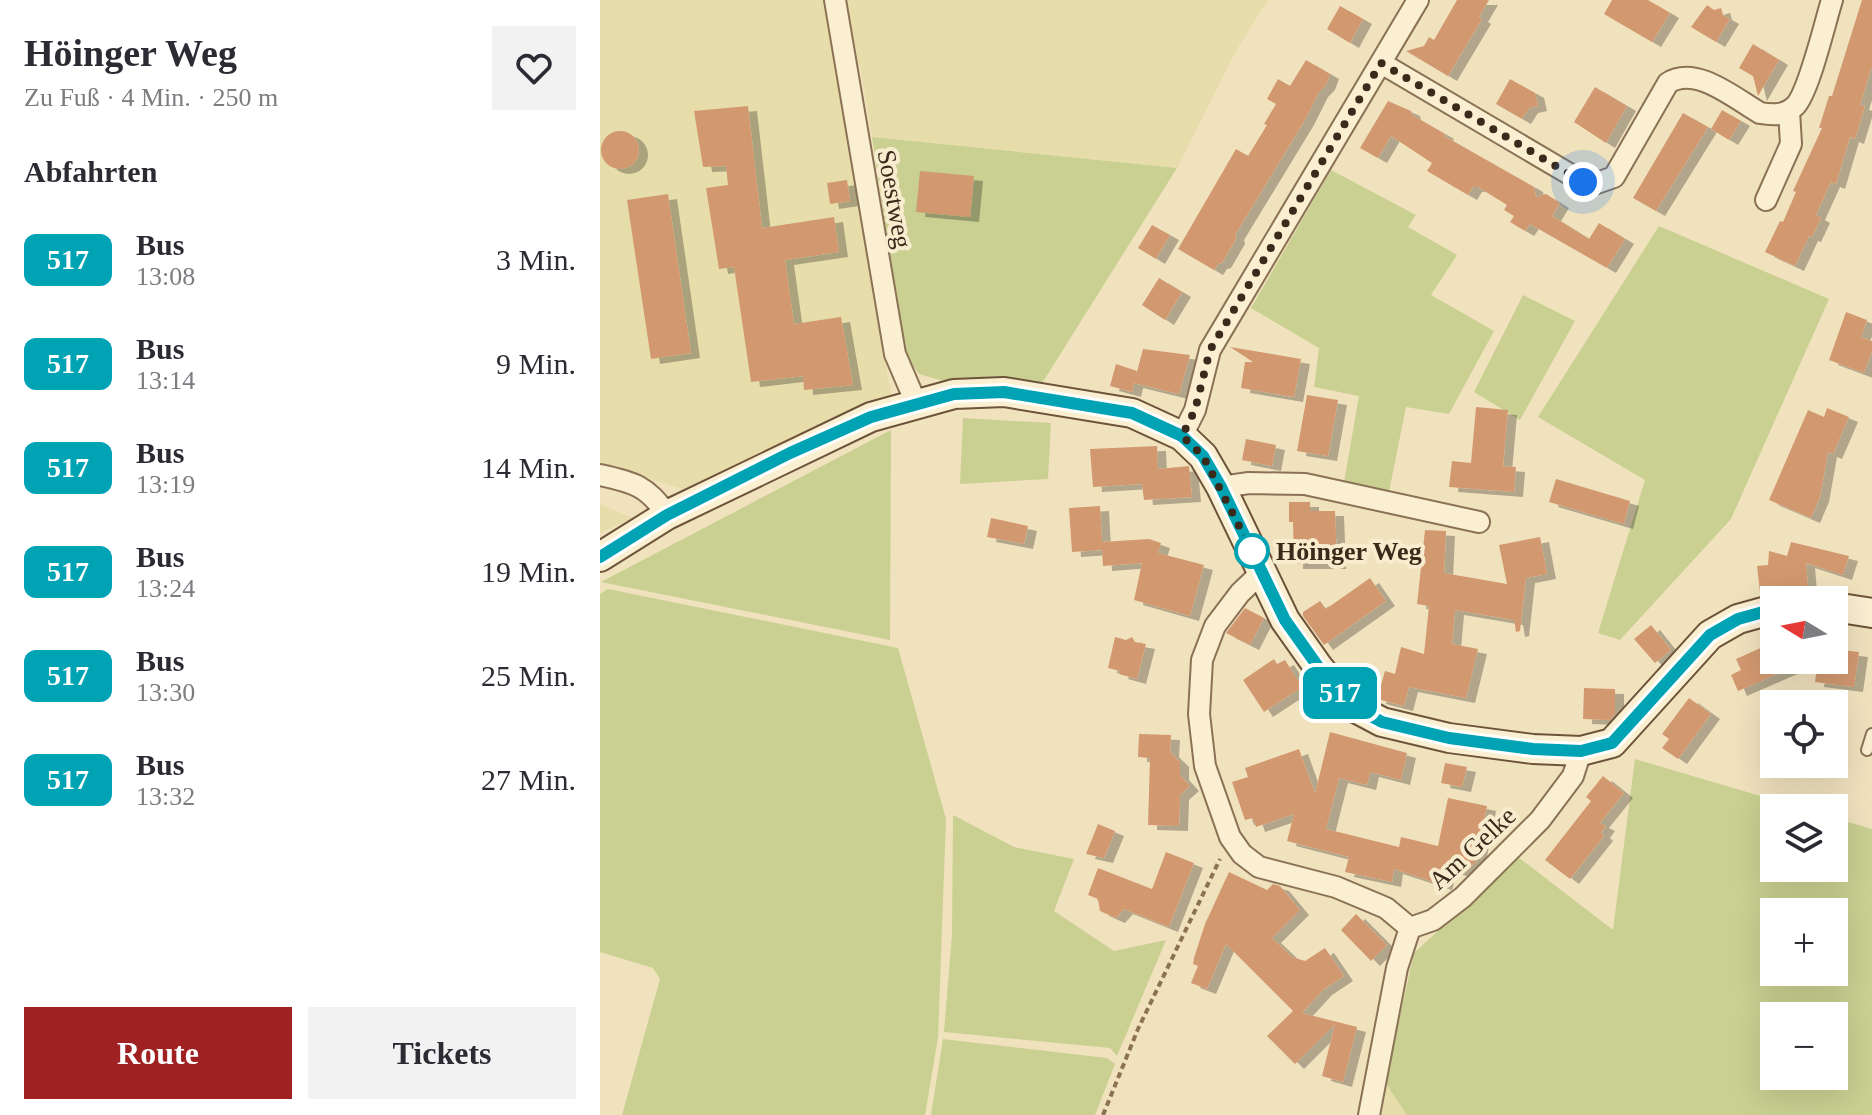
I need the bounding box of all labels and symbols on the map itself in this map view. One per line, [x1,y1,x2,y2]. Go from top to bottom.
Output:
street label: Soestweg [872,147,917,251]
your location [1563,162,1603,202]
marker: Höinger Weg [1235,534,1269,568]
place label: Höinger Weg [1276,537,1422,566]
north arrow [1760,586,1848,674]
line badge: 517 [1294,667,1386,719]
street label: Am Gelke [1423,801,1522,896]

